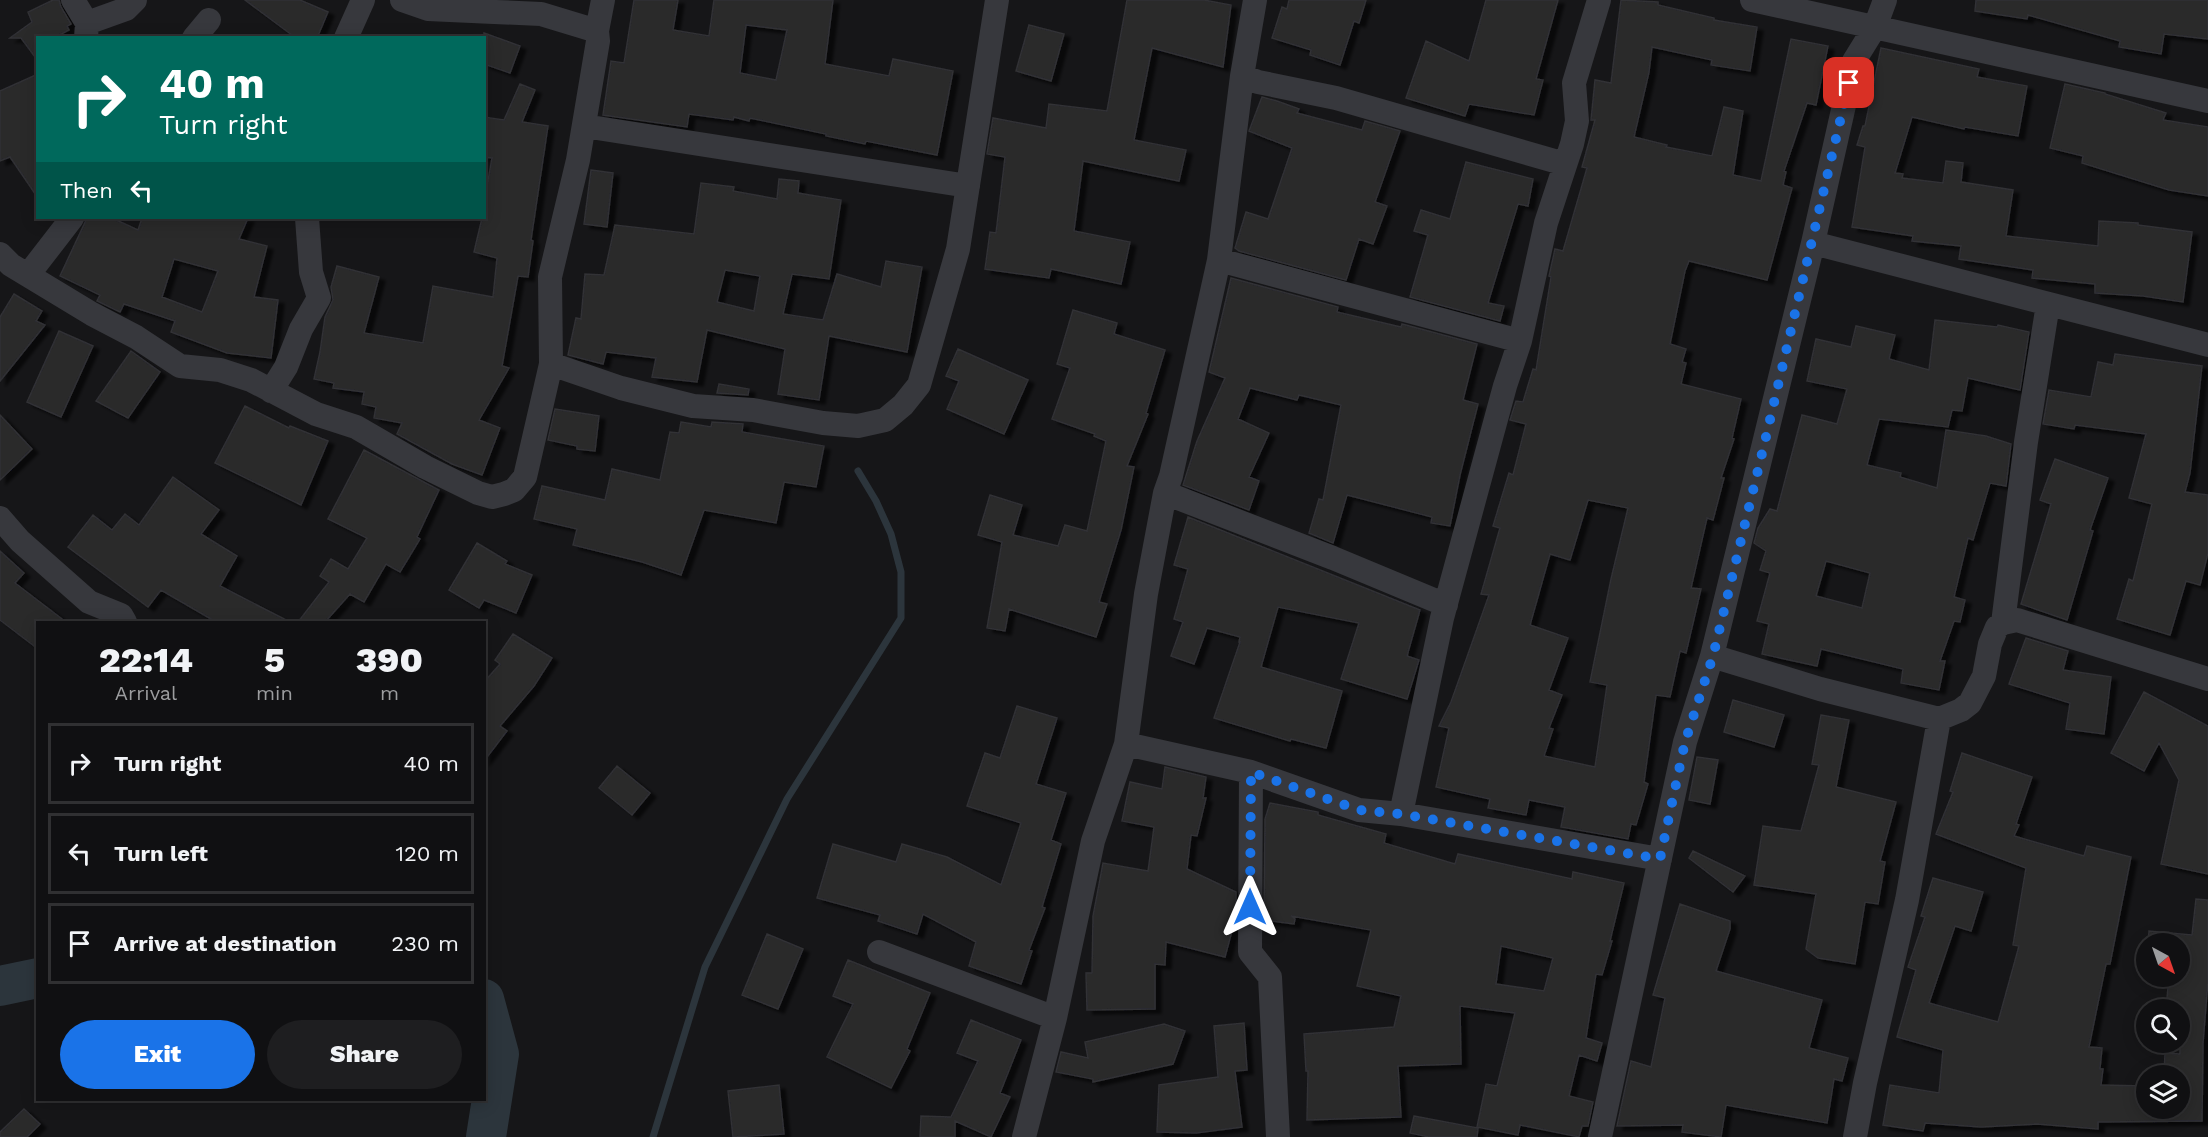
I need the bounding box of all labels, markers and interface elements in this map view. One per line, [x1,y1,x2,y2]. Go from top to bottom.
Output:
pin [1823,57,1874,108]
text: 40 m [159,59,265,108]
icon: right [60,60,138,138]
icon: arrive [1832,66,1865,99]
text: Turn right [159,109,288,141]
icon: left [125,174,158,207]
text: Then [60,178,113,203]
text: 22:14 [99,639,193,681]
text: 5 [264,639,285,681]
text: 390 [356,639,423,681]
text: Arrival [115,681,177,705]
text: min [256,681,293,705]
text: m [380,681,399,705]
icon: right [63,747,96,780]
text: Turn right [114,751,221,776]
text: 40 m [403,751,459,776]
icon: left [63,837,96,870]
text: Turn left [114,841,208,866]
text: 120 m [395,841,459,866]
position arrow [1218,875,1282,939]
icon: arrive [63,927,96,960]
text: Arrive at destination [114,931,337,956]
text: 230 m [391,931,459,956]
north arrow [2136,933,2190,987]
map controls [2136,933,2190,1119]
button: search [2136,999,2190,1053]
button: Exit [60,1020,255,1089]
button: Share [267,1020,462,1089]
button: layers [2136,1065,2190,1119]

